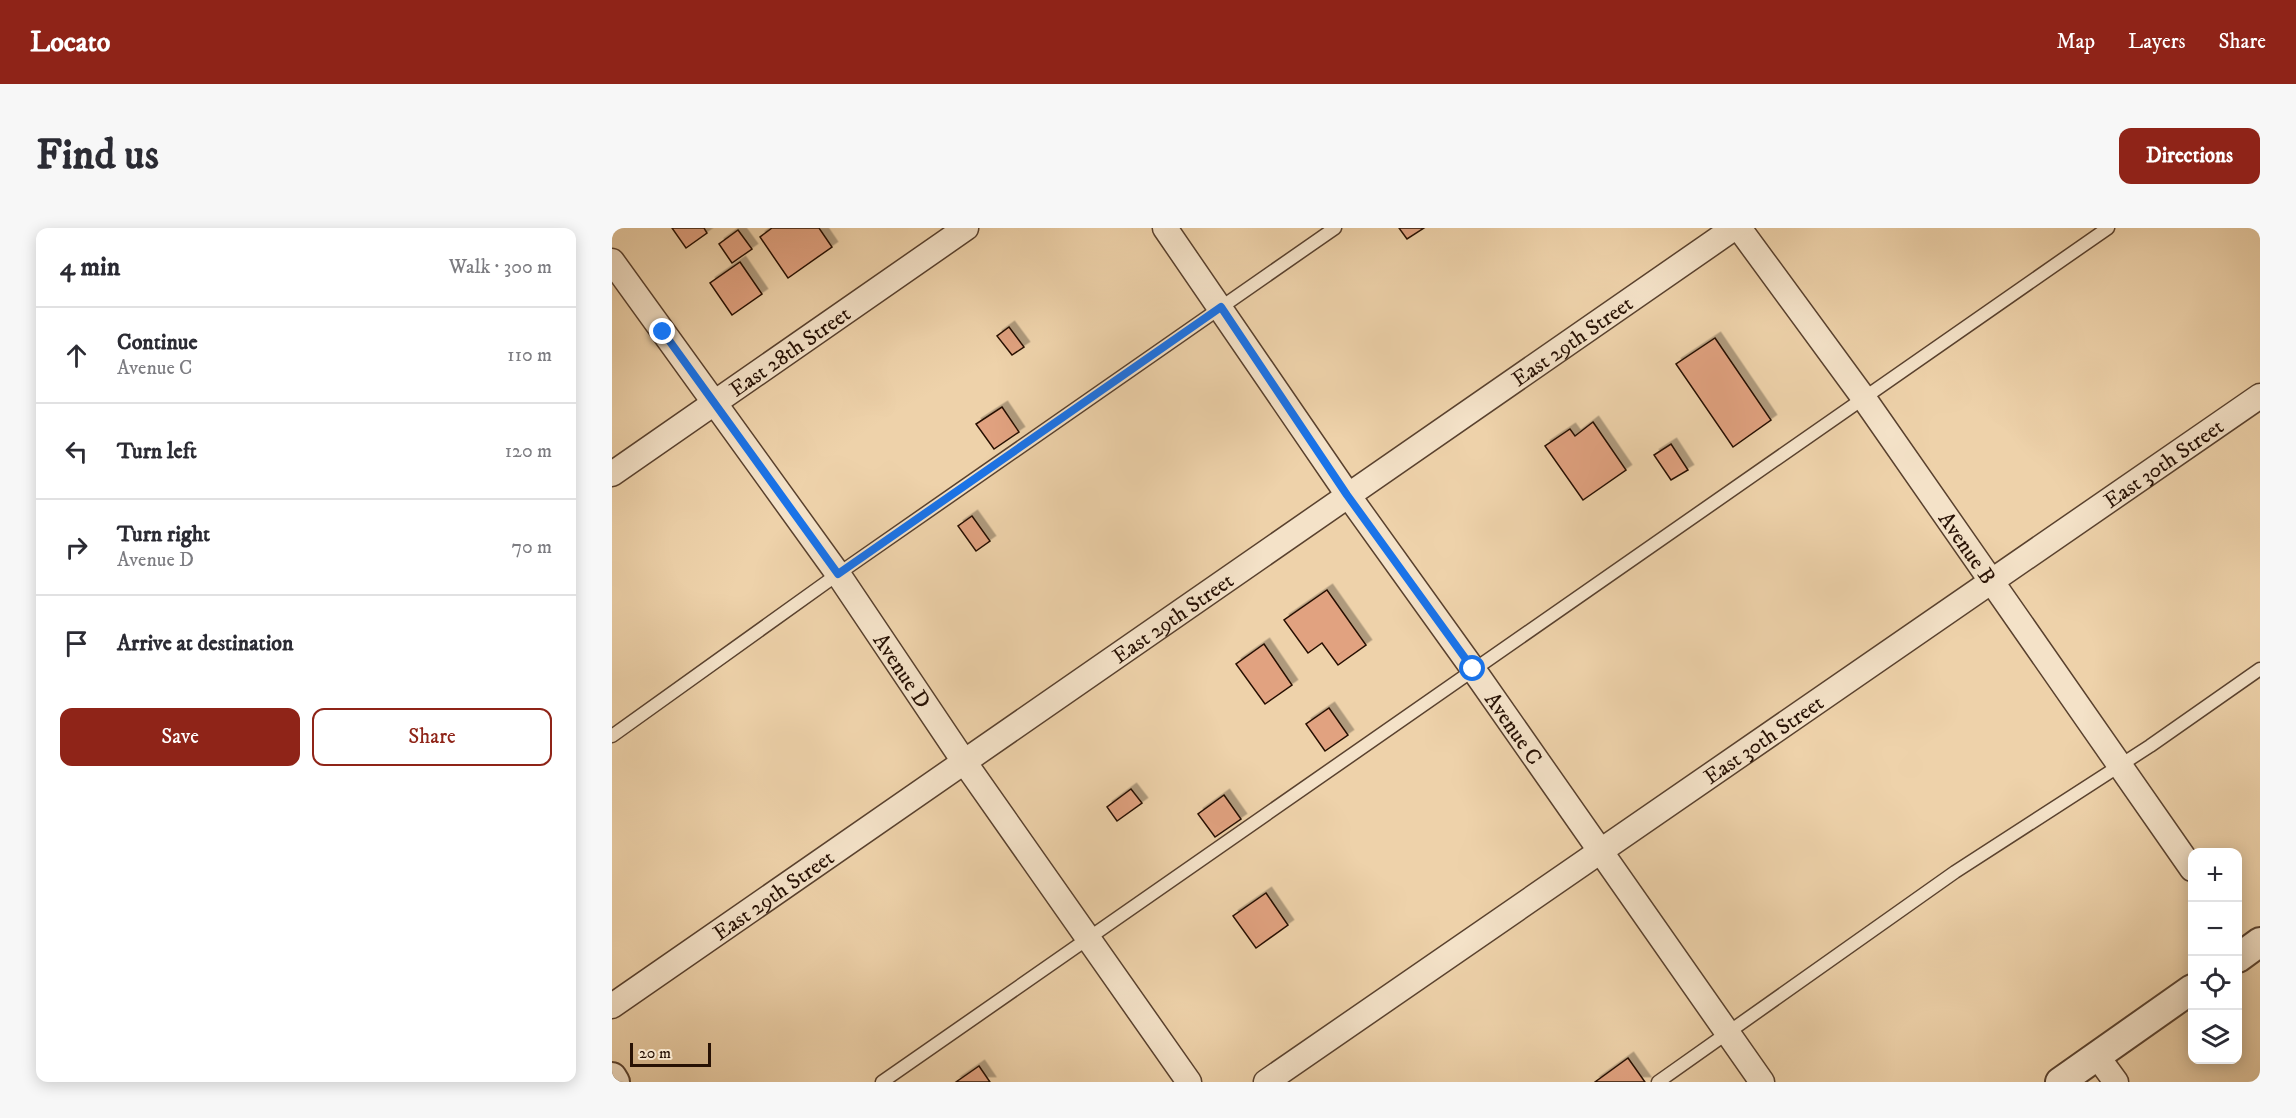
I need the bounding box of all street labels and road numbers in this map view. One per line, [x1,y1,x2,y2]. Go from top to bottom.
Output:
street label: East 29th Street [1507,290,1638,393]
street label: East 28th Street [725,301,856,403]
street label: East 30th Street [2099,413,2229,515]
street label: Avenue B [1932,507,2001,590]
street label: East 29th Street [1108,567,1239,670]
street label: Avenue D [867,628,936,714]
street label: Avenue C [1478,687,1548,771]
street label: East 30th Street [1699,689,1829,791]
street label: East 29th Street [708,844,840,947]

